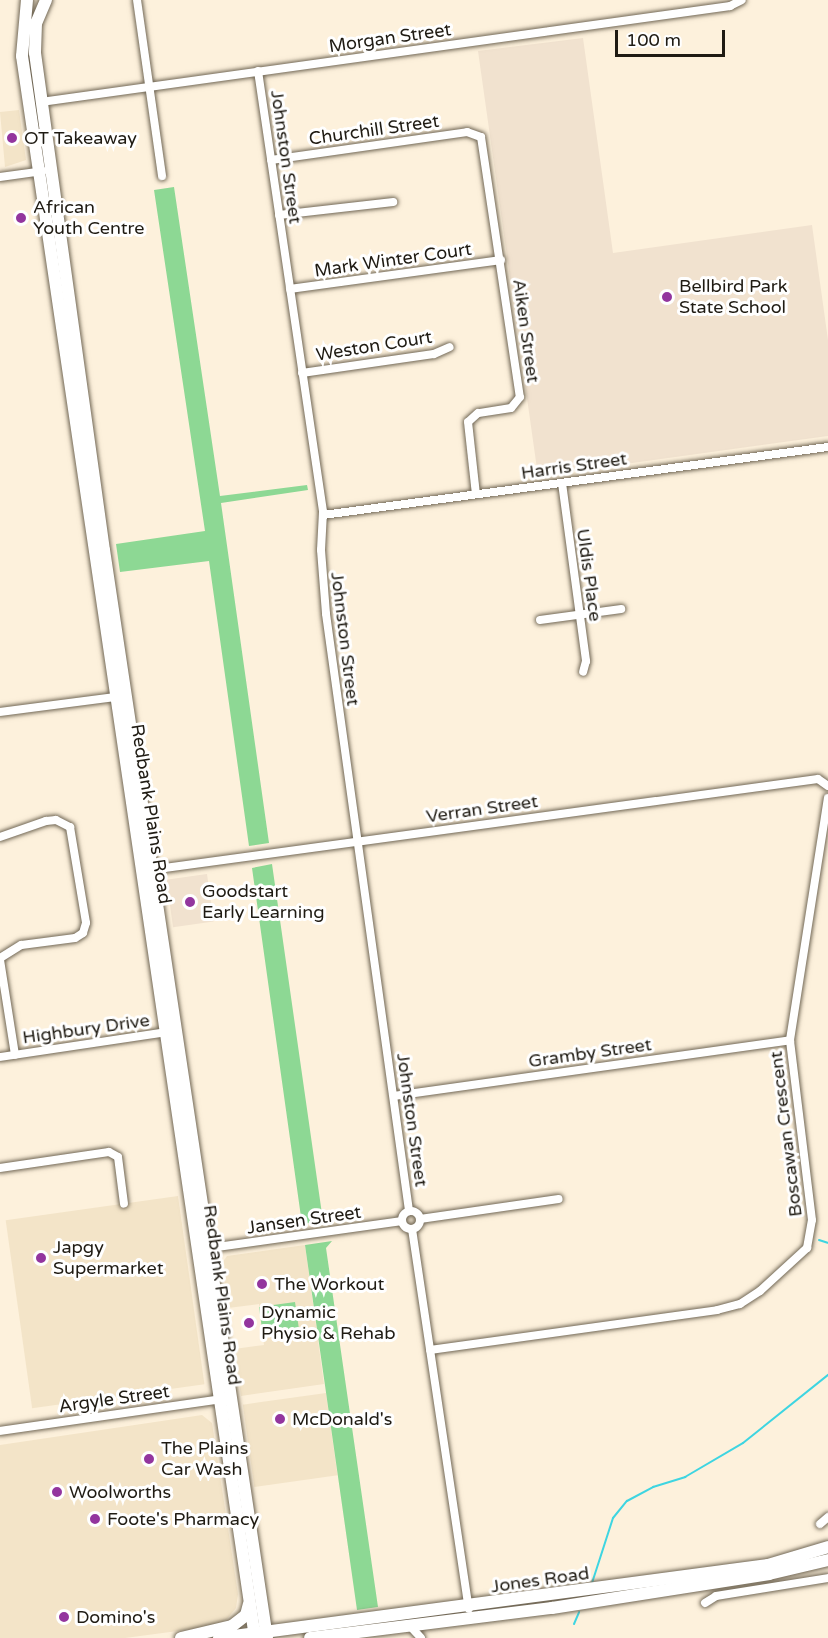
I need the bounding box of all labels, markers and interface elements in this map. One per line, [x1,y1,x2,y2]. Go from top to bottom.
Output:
scale bar [618,18,728,56]
street label: Morgan Street [327,19,453,57]
text: 100 m [626,29,681,51]
street label: Johnston Street [266,89,306,225]
street label: Churchill Street [308,110,440,150]
place label: OT Takeaway [24,127,137,149]
marker: OT Takeaway [5,131,19,145]
place label: African Youth Centre [33,197,144,240]
marker: African Youth Centre [14,211,28,225]
street label: Mark Winter Court [313,238,473,282]
place label: Bellbird Park State School [679,276,787,318]
street label: Aiken Street [508,278,544,384]
marker: Bellbird Park State School [660,290,674,304]
street label: Weston Court [314,326,434,366]
street label: Harris Street [520,448,628,484]
street label: Uldis Place [572,527,606,623]
street label: Johnston Street [326,571,364,707]
street label: Redbank Plains Road [126,722,176,906]
street label: Verran Street [425,790,539,828]
place label: Goodstart Early Learning [202,881,325,924]
marker: Goodstart Early Learning [183,895,197,909]
street label: Highbury Drive [21,1009,151,1049]
street label: Gramby Street [527,1034,653,1072]
street label: Boscawan Crescent [765,1050,807,1218]
street label: Johnston Street [392,1052,432,1188]
street label: Jansen Street [245,1201,363,1239]
street label: Redbank Plains Road [199,1203,245,1387]
place label: Japgy Supermarket [53,1237,164,1280]
marker: Japgy Supermarket [34,1251,48,1265]
place label: The Workout [274,1273,384,1295]
marker: The Workout [255,1277,269,1291]
place label: Dynamic Physio & Rehab [261,1302,395,1344]
marker: Dynamic Physio & Rehab [242,1316,256,1330]
street label: Argyle Street [57,1381,171,1417]
place label: McDonald's [292,1408,392,1430]
marker: McDonald's [273,1412,287,1426]
place label: The Plains Car Wash [161,1438,248,1480]
marker: The Plains Car Wash [142,1452,156,1466]
place label: Woolworths [69,1481,171,1503]
marker: Woolworths [50,1485,64,1499]
place label: Foote's Pharmacy [107,1508,259,1530]
marker: Foote's Pharmacy [88,1512,102,1526]
street label: Jones Road [489,1562,591,1598]
place label: Domino's [76,1606,155,1628]
marker: Domino's [57,1610,71,1624]

